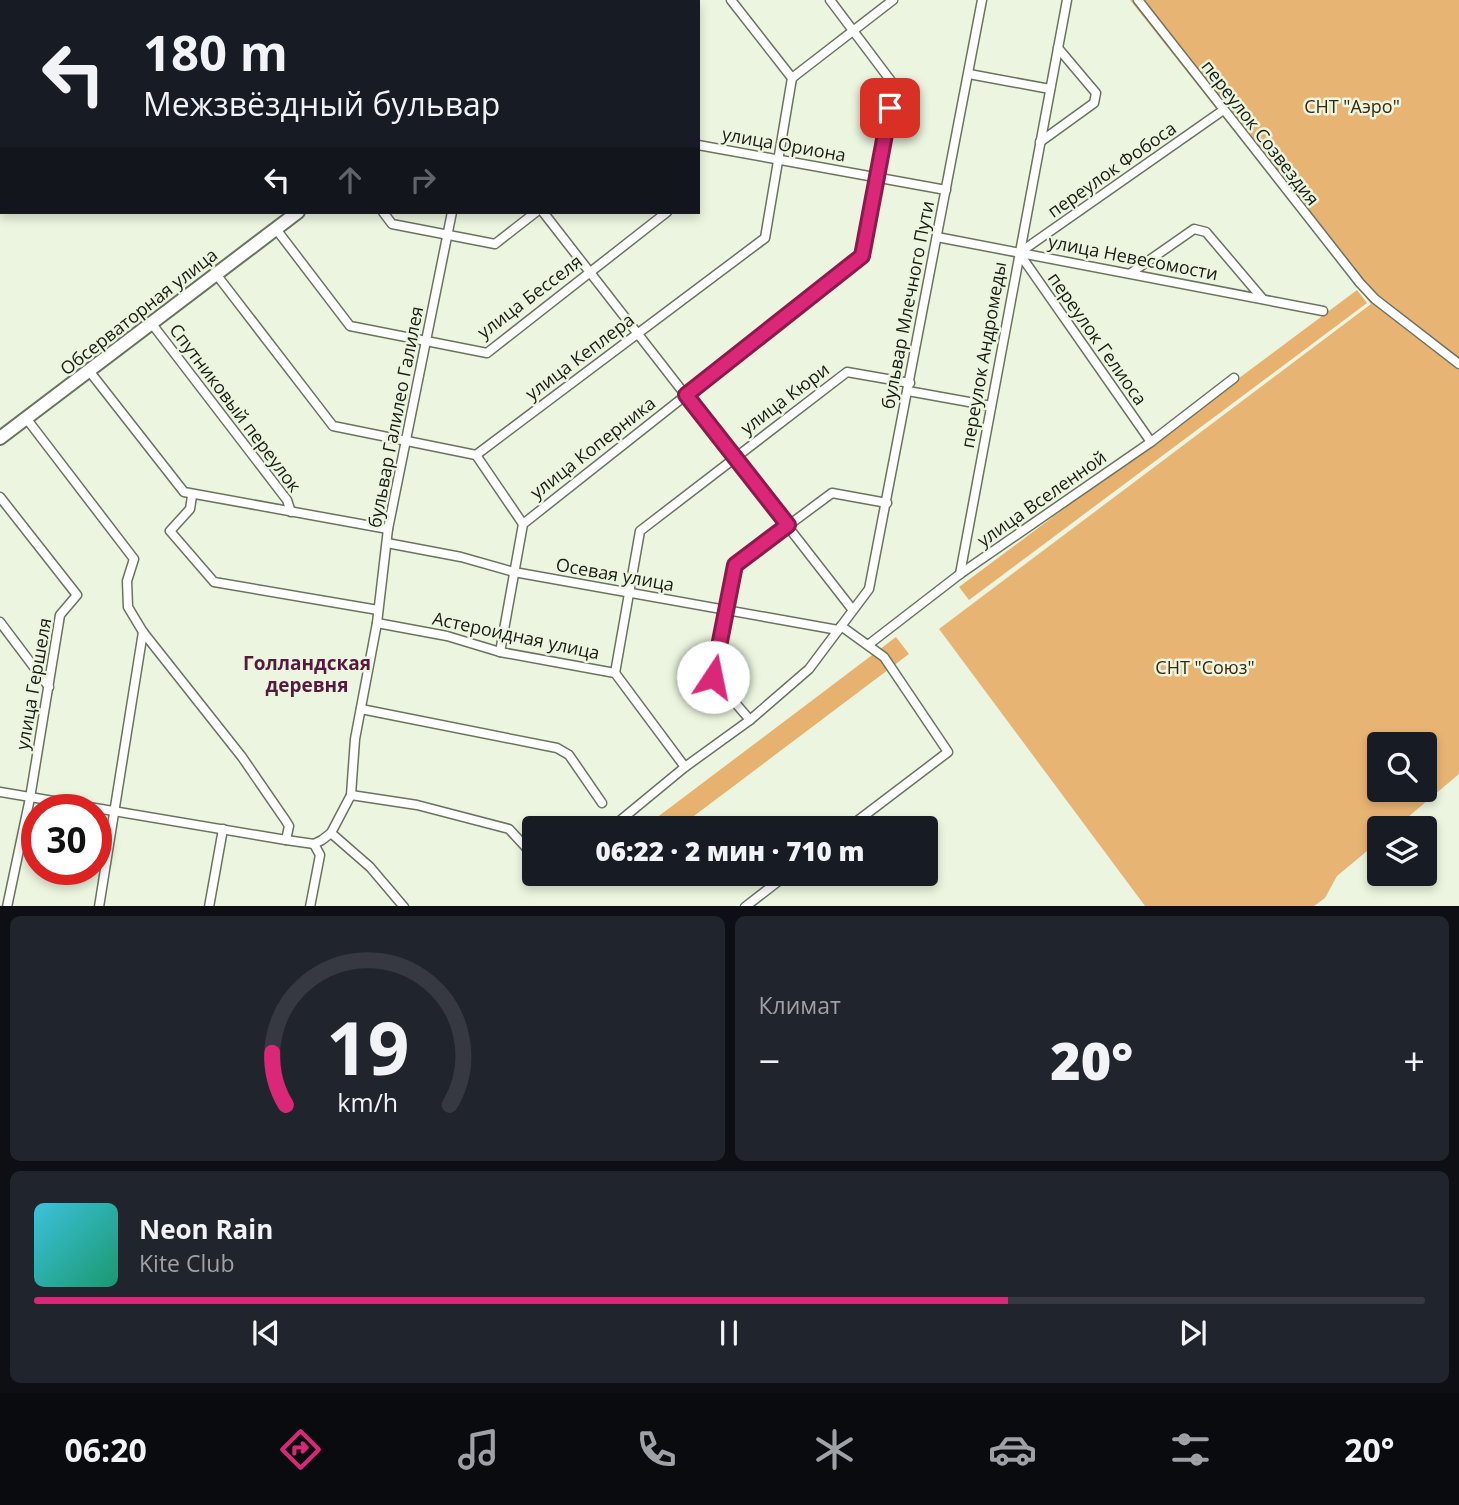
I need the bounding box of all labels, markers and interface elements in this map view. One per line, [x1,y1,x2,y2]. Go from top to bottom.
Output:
text: 180 m [143,19,288,85]
icon: left [28,28,119,119]
street label: переулок Созвездия [1196,55,1325,210]
pin [860,78,920,138]
text: Межзвёздный бульвар [143,82,500,125]
icon: arrive [871,89,909,127]
park label: СНТ "Аэро" [1304,94,1400,118]
street label: переулок Фобоса [1042,116,1181,223]
street label: улица Ориона [720,121,848,167]
icon: left [258,161,296,199]
icon: ahead [331,161,369,199]
icon: right [404,161,442,199]
street label: бульвар Млечного Пути [875,199,939,411]
street label: улица Невесомости [1046,229,1220,285]
street label: Обсерваторная улица [55,242,222,380]
street label: улица Бесселя [472,249,587,344]
street label: переулок Андромеды [955,260,1011,450]
street label: переулок Гелиоса [1043,267,1153,410]
street label: бульвар Галилео Галилея [362,304,428,530]
street label: улица Кеплера [520,307,639,405]
street label: Спутниковый переулок [165,318,308,497]
street label: улица Кюри [735,357,834,439]
street label: улица Коперника [525,391,660,504]
street label: улица Вселенной [972,445,1111,552]
street label: Осевая улица [554,552,676,596]
street label: Астероидная улица [430,606,602,664]
street label: улица Гершеля [10,616,56,752]
position arrow [676,640,750,714]
district label: Голландская деревня [243,650,371,698]
park label: СНТ "Союз" [1155,655,1255,679]
map controls [1367,732,1437,886]
button: search [1367,732,1437,802]
speed limit sign: 30 [21,794,112,885]
button: layers [1367,816,1437,886]
text: 06:22 · 2 мин · 710 m [595,833,865,869]
text: Климат [759,989,841,1021]
text: 19 [326,997,409,1096]
text: 20° [1050,1024,1133,1095]
text: − [759,1034,780,1086]
text: + [1403,1034,1425,1086]
text: km/h [337,1084,398,1118]
text: Neon Rain [139,1211,273,1247]
text: Kite Club [139,1247,234,1279]
icon: previous [247,1314,285,1352]
icon: pause [710,1314,748,1352]
icon: next [1174,1314,1212,1352]
icon: directions [276,1425,325,1474]
icon: music [454,1425,503,1474]
icon: phone [632,1425,681,1474]
icon: climate [810,1425,859,1474]
icon: car [988,1425,1037,1474]
icon: filters [1166,1425,1215,1474]
text: 06:20 [65,1428,147,1471]
text: 20° [1344,1428,1394,1471]

